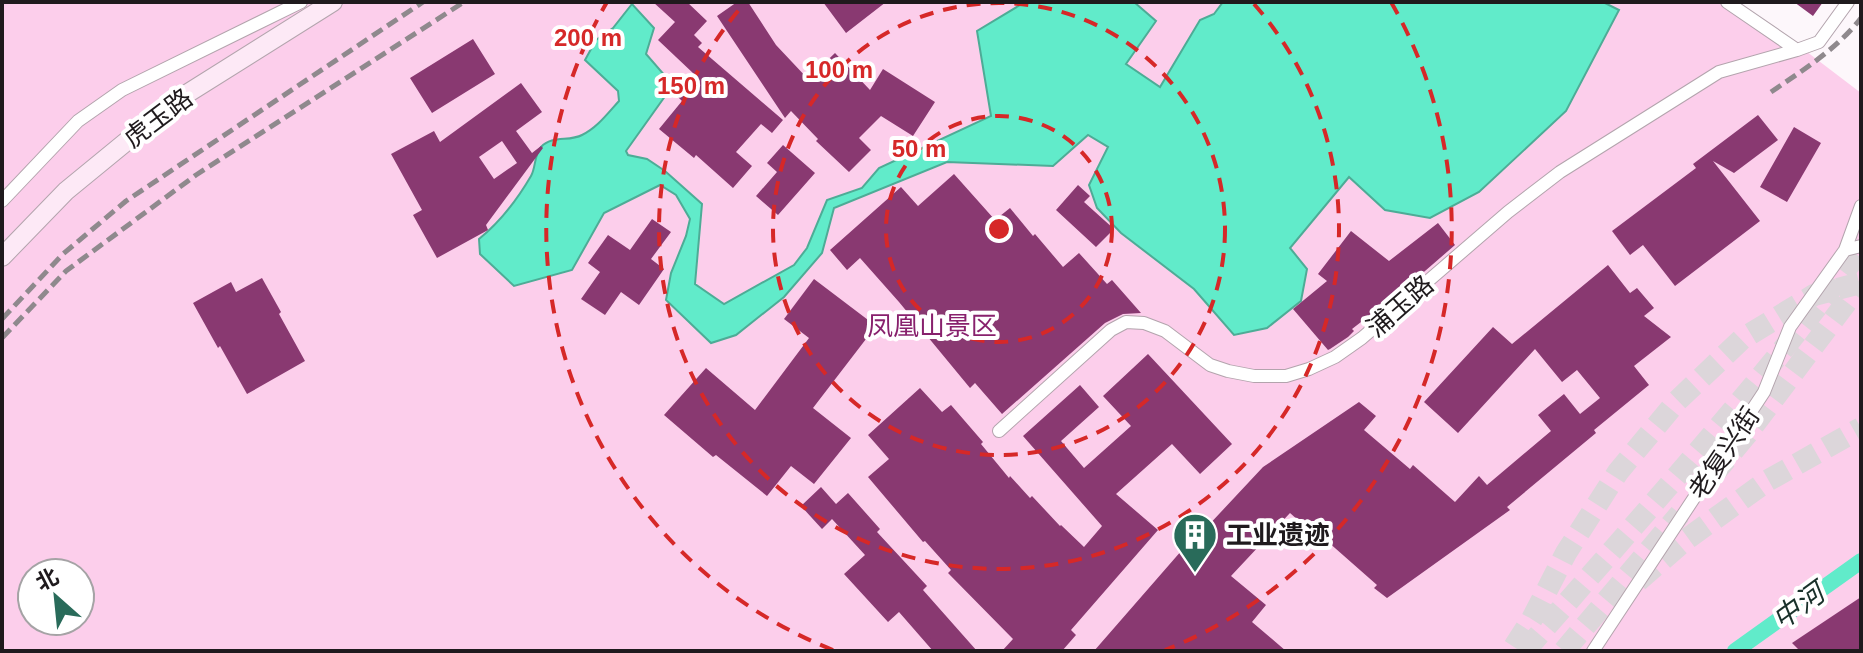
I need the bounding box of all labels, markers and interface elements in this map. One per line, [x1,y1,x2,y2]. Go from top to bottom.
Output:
text: 200 m [554,24,622,51]
text: 100 m [805,56,873,83]
text: 150 m [657,72,725,99]
street label: 虎玉路 [118,83,198,153]
text: 50 m [892,135,946,162]
centre of rings [985,215,1013,243]
street label: 浦玉路 [1361,269,1439,343]
park label: 凤凰山景区 [867,311,997,341]
street label: 老复兴街 [1682,401,1766,505]
building icon: 工业遗迹 [1171,511,1219,574]
place label: 工业遗迹 [1226,520,1330,550]
north arrow [16,557,96,637]
text: 北 [32,563,63,596]
water label: 中河 [1767,574,1834,635]

